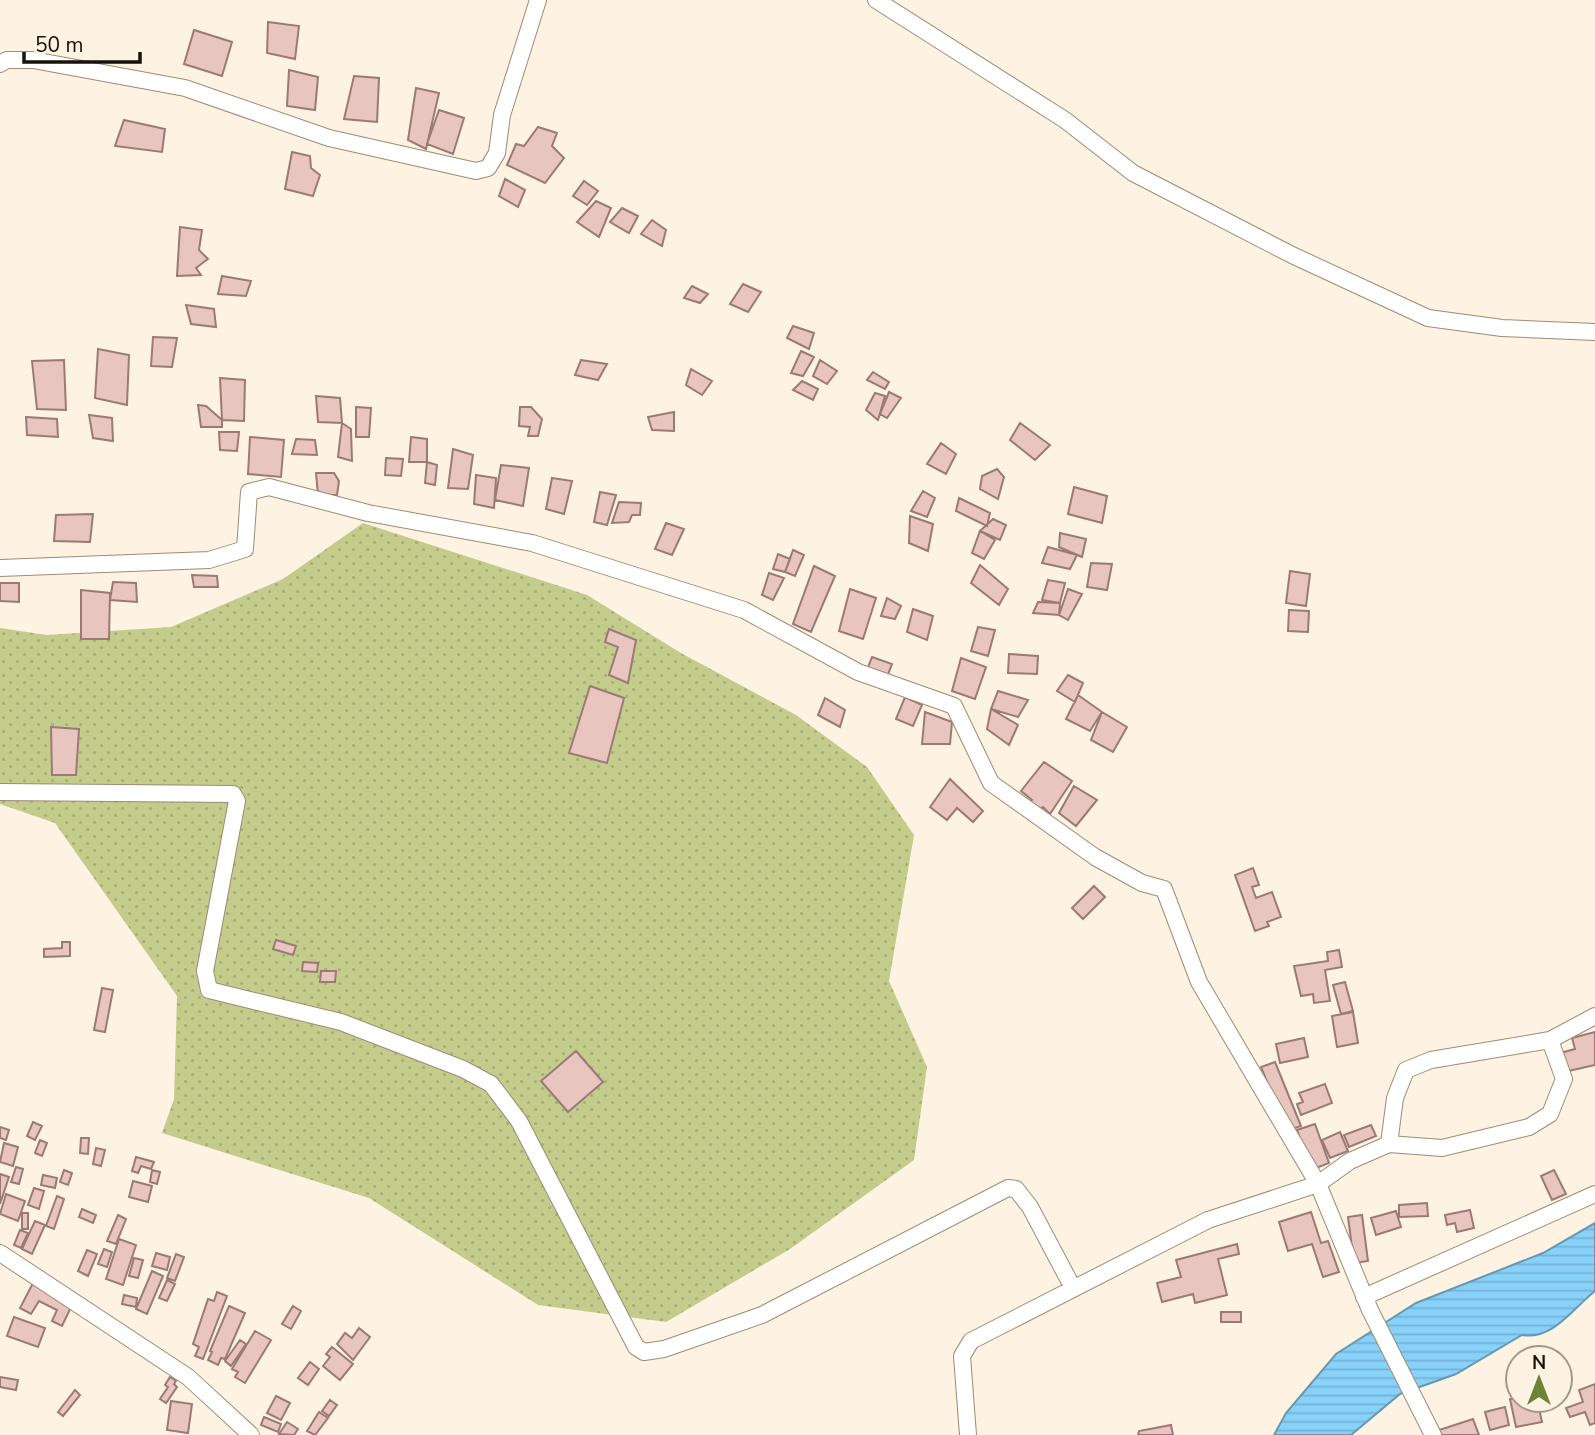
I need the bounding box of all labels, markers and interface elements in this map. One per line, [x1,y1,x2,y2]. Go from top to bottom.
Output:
scale bar [24,21,140,65]
text: 50 m [35,31,84,59]
north arrow [1504,1344,1574,1414]
text: N [1532,1350,1546,1376]

